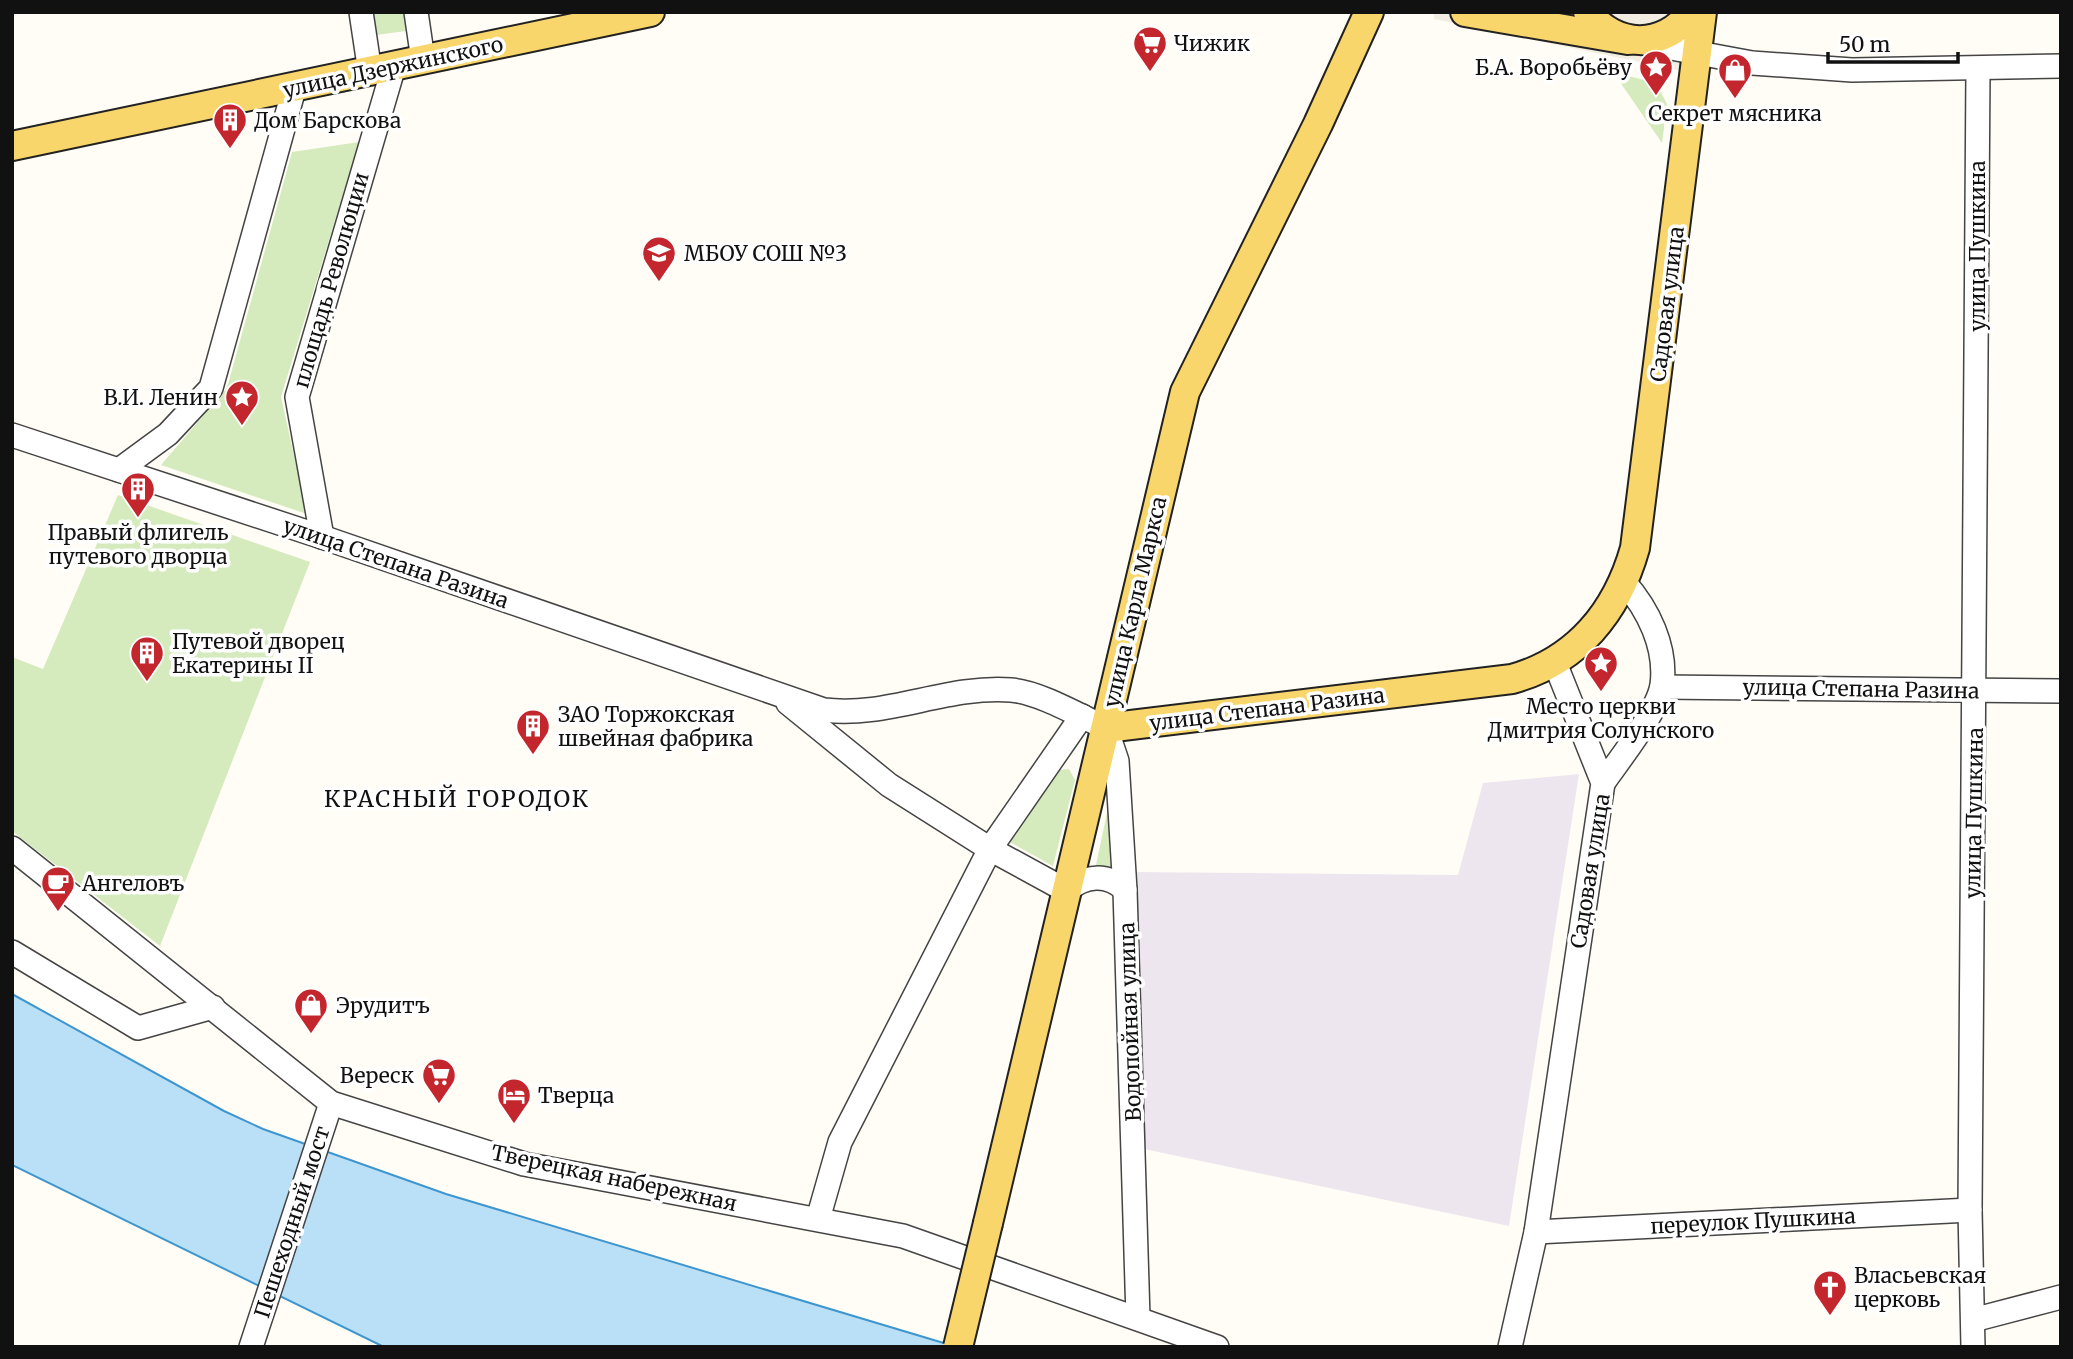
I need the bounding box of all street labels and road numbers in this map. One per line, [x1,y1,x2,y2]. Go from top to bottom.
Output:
street label: улица Дзержинского [280,30,506,104]
street label: улица Пушкина [1964,160,1991,332]
street label: площадь Революции [287,169,375,391]
street label: Садовая улица [1644,225,1690,383]
street label: улица Карла Маркса [1098,494,1172,710]
street label: улица Степана Разина [280,512,512,614]
street label: улица Степана Разина [1742,673,1980,705]
street label: улица Степана Разина [1148,681,1386,737]
street label: улица Пушкина [1959,727,1989,899]
street label: Садовая улица [1564,792,1616,950]
street label: Водопойная улица [1113,922,1147,1122]
street label: Пешеходный мост [248,1123,336,1321]
street label: Тверецкая набережная [489,1139,739,1217]
street label: переулок Пушкина [1650,1202,1856,1240]

